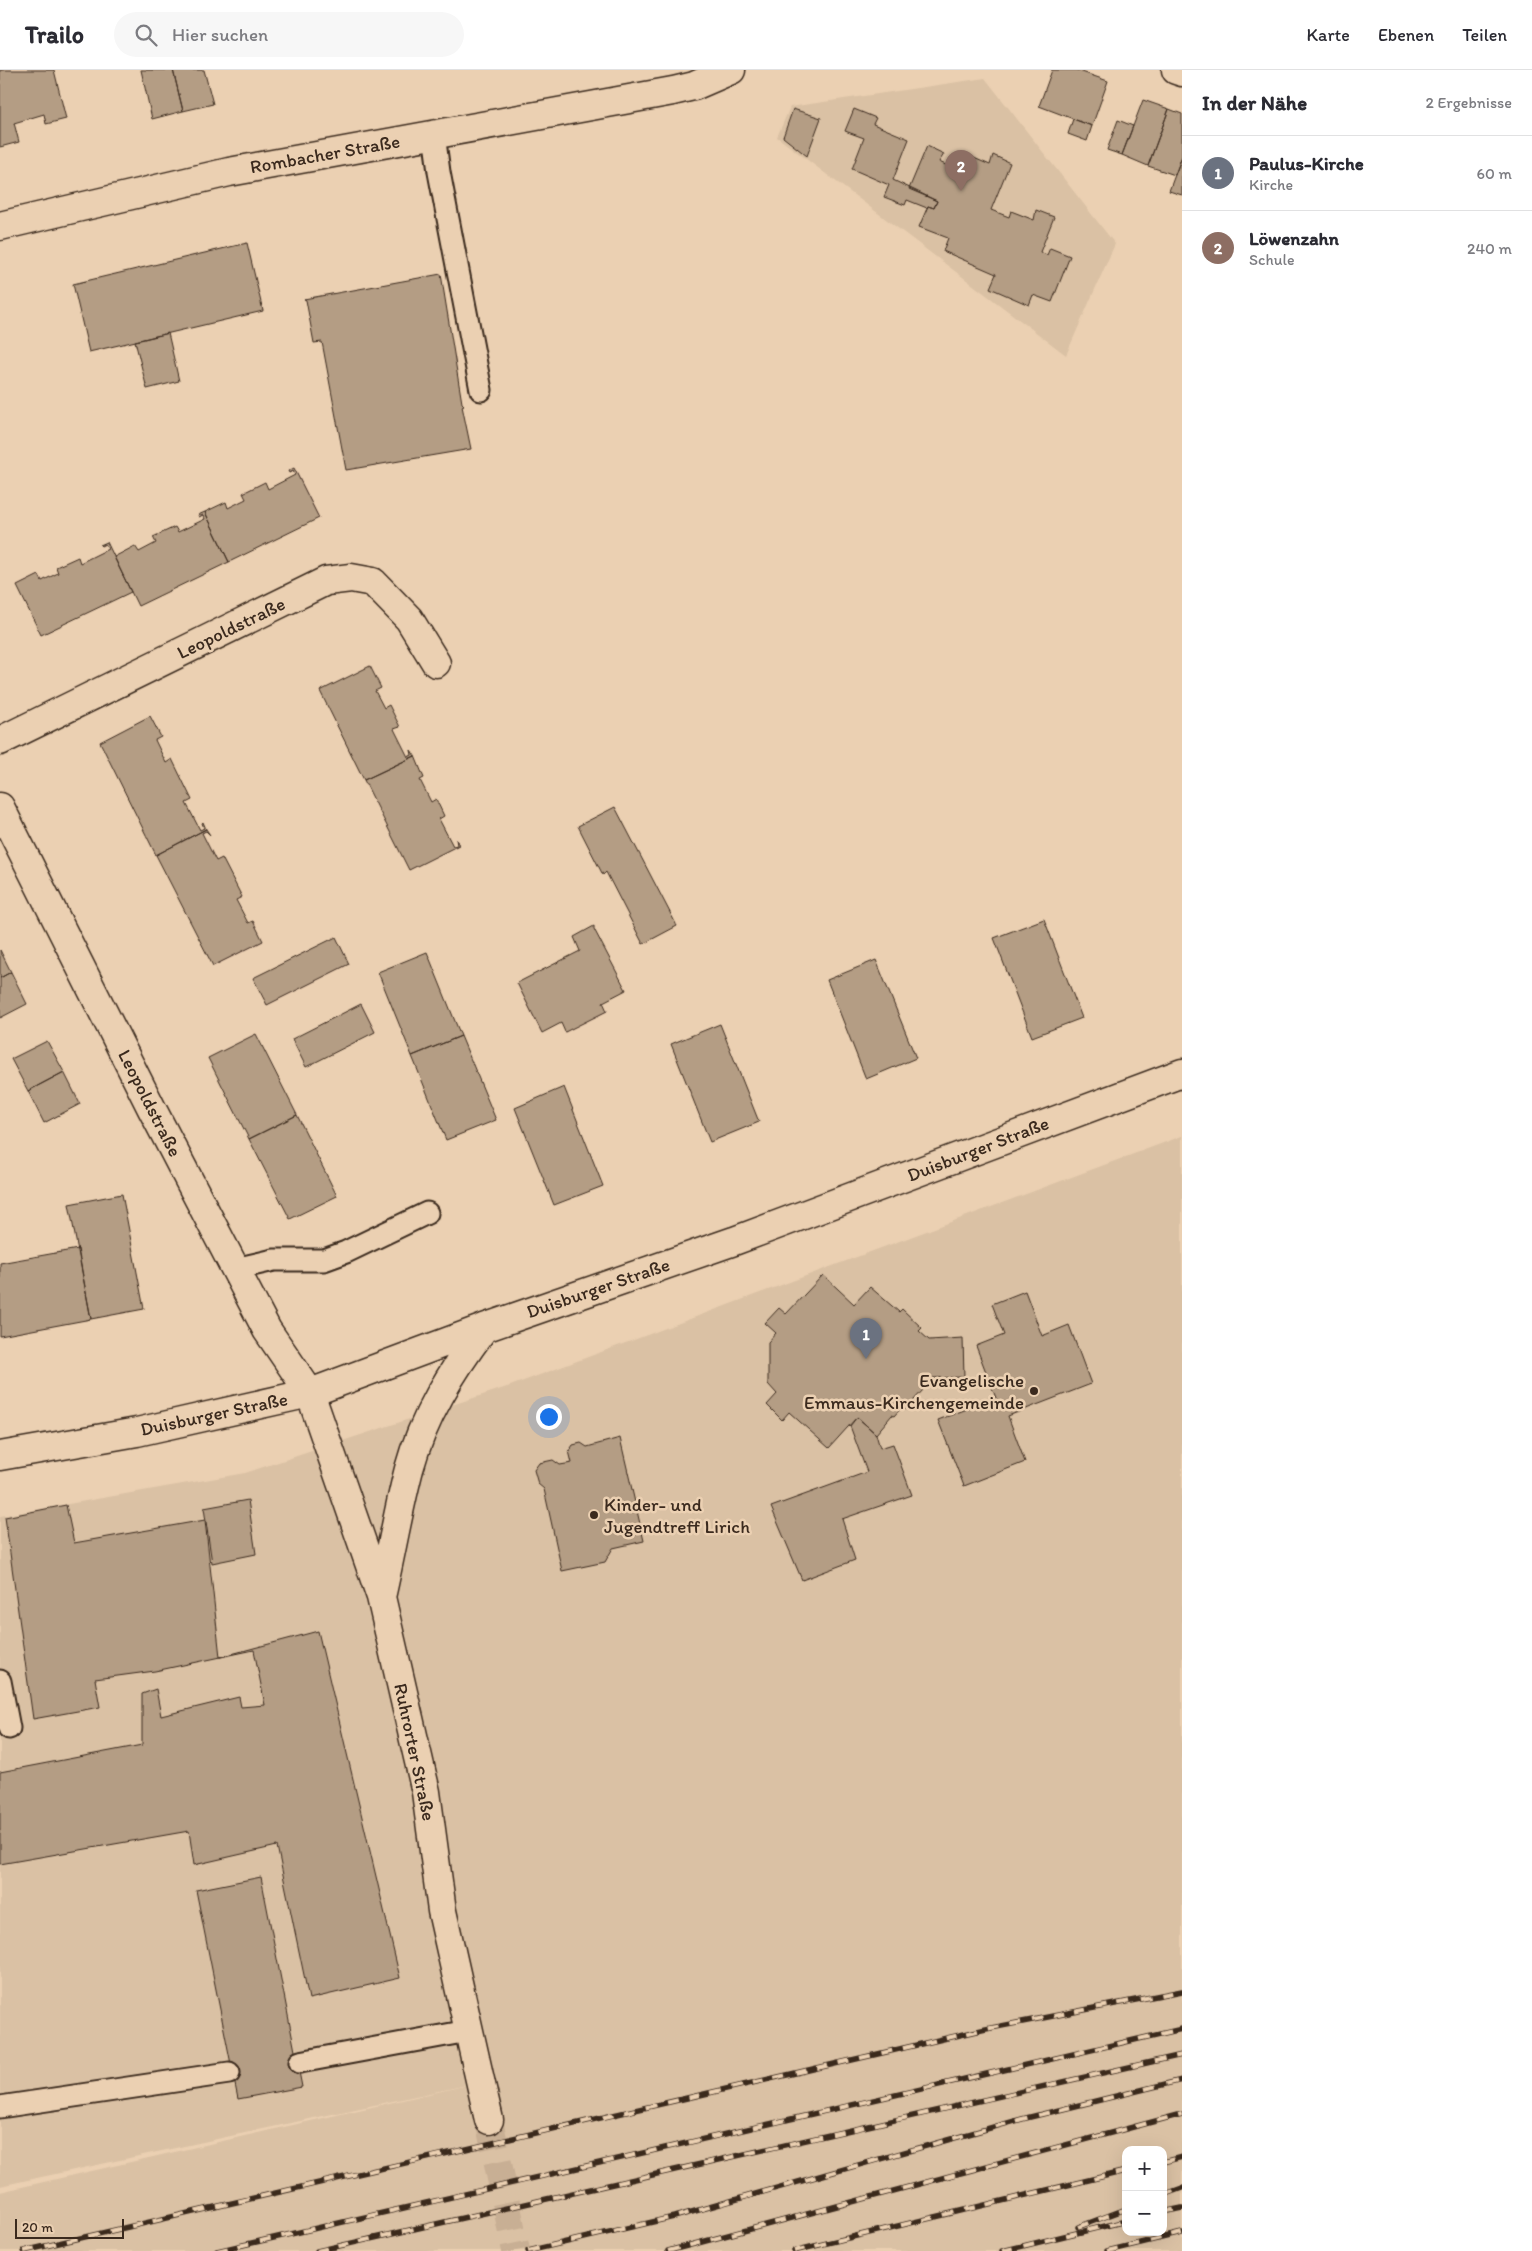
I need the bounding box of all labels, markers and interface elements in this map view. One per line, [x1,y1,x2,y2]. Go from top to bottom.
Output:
search box [114,12,464,57]
text: Trailo [25,20,84,49]
icon: search [132,21,160,49]
text: Hier suchen [172,23,268,46]
text: Karte [1307,24,1350,46]
text: Ebenen [1378,24,1434,46]
text: Teilen [1462,24,1507,46]
text: In der Nähe [1202,90,1307,115]
text: 2 Ergebnisse [1426,93,1512,112]
street label: Rombacher Straße [248,129,402,179]
pin: 2 [945,150,977,191]
text: Paulus-Kirche [1249,152,1364,175]
text: 1 [1214,164,1222,183]
text: 60 m [1477,164,1512,183]
text: Kirche [1249,175,1293,194]
text: Löwenzahn [1249,227,1339,250]
text: 2 [1214,239,1222,258]
text: 240 m [1467,239,1512,258]
text: Schule [1249,250,1295,269]
street label: Leopoldstraße [173,592,289,664]
street label: Leopoldstraße [113,1045,187,1161]
street label: Duisburger Straße [904,1111,1052,1187]
street label: Duisburger Straße [523,1253,673,1323]
pin: 1 [850,1318,882,1359]
place label: Evangelische Emmaus-Kirchengemeinde [804,1369,1024,1414]
marker: Evangelische Emmaus-Kirchengemeinde [1028,1385,1040,1397]
street label: Duisburger Straße [138,1387,290,1441]
your location [536,1404,562,1430]
place label: Kinder- und Jugendtreff Lirich [604,1493,750,1538]
marker: Kinder- und Jugendtreff Lirich [588,1509,600,1521]
street label: Ruhrorter Straße [389,1681,441,1823]
map controls [1122,2146,1167,2236]
button: + [1122,2146,1167,2191]
button: − [1122,2191,1167,2236]
scale bar [15,2216,124,2239]
text: 20 m [22,2219,53,2236]

